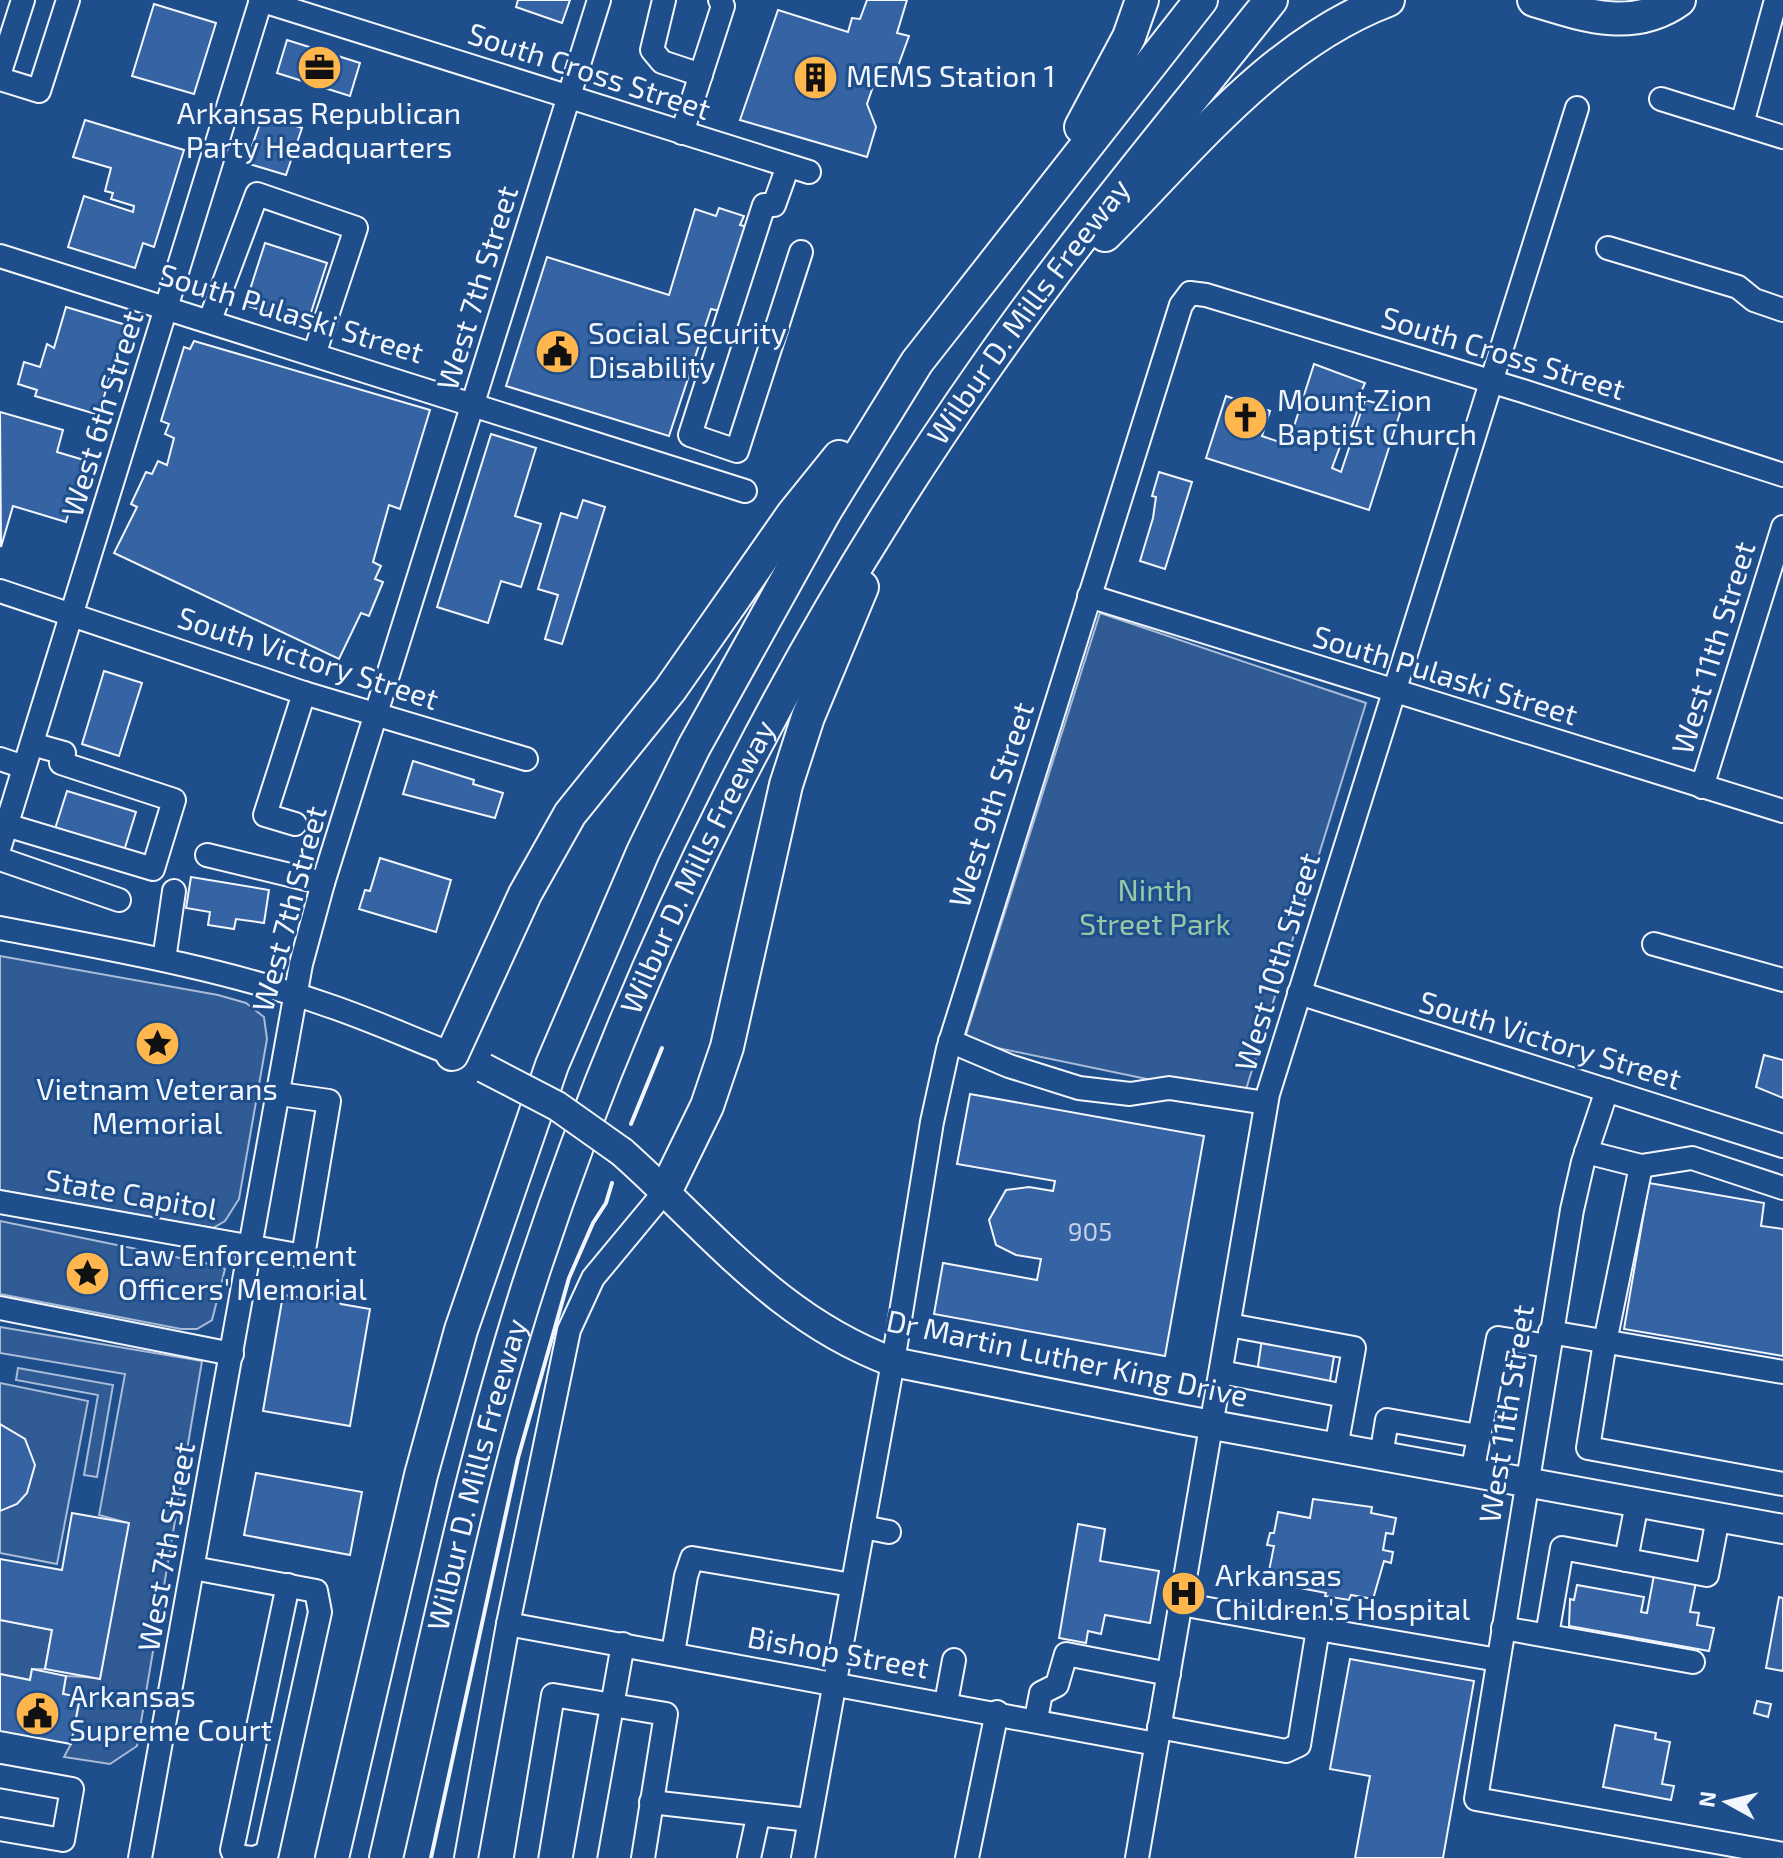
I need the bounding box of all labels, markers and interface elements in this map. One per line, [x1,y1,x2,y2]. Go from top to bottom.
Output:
street label: South Cross Street [464,14,715,126]
office icon: Arkansas Republican Party Headquarters [295,44,343,92]
building icon: MEMS Station 1 [791,53,839,101]
place label: MEMS Station 1 [846,57,1055,93]
place label: Arkansas Republican Party Headquarters [177,94,461,164]
street label: Wilbur D. Mills Freeway [918,170,1137,451]
street label: West 7th Street [428,181,524,394]
street label: South Pulaski Street [155,255,428,369]
street label: South Cross Street [1377,298,1630,406]
street label: West 6th Street [53,306,150,521]
place label: Social Security Disability [588,314,787,384]
public building icon: Social Security Disability [533,327,581,375]
place label: Mount Zion Baptist Church [1277,381,1477,451]
church icon: Mount Zion Baptist Church [1222,394,1270,442]
street label: West 11th Street [1663,537,1761,758]
street label: South Victory Street [174,598,444,716]
street label: South Pulaski Street [1309,617,1582,731]
street label: West 9th Street [940,697,1040,911]
street label: Wilbur D. Mills Freeway [611,713,782,1019]
street label: West 7th Street [243,802,333,1015]
street label: West 10th Street [1226,848,1326,1075]
park label: Ninth Street Park [1079,871,1231,941]
street label: South Victory Street [1415,982,1686,1096]
place icon: Vietnam Veterans Memorial [133,1020,181,1068]
place label: Vietnam Veterans Memorial [36,1070,278,1140]
street label: State Capitol [42,1160,221,1226]
house number: 905 [1068,1215,1112,1246]
place label: Law Enforcement Officers' Memorial [118,1236,367,1306]
place icon: Law Enforcement Officers' Memorial [63,1249,111,1297]
street label: Dr Martin Luther King Drive [883,1301,1251,1413]
street label: West 11th Street [1470,1302,1540,1525]
street label: Wilbur D. Mills Freeway [418,1314,533,1634]
street label: West 7th Street [129,1439,201,1654]
place label: Arkansas Children's Hospital [1215,1556,1470,1626]
hospital icon: Arkansas Children's Hospital [1160,1569,1208,1617]
street label: Bishop Street [745,1617,932,1685]
place label: Arkansas Supreme Court [69,1677,272,1747]
public building icon: Arkansas Supreme Court [14,1690,62,1738]
north arrow [1687,1762,1767,1842]
text: N [1692,1789,1720,1809]

